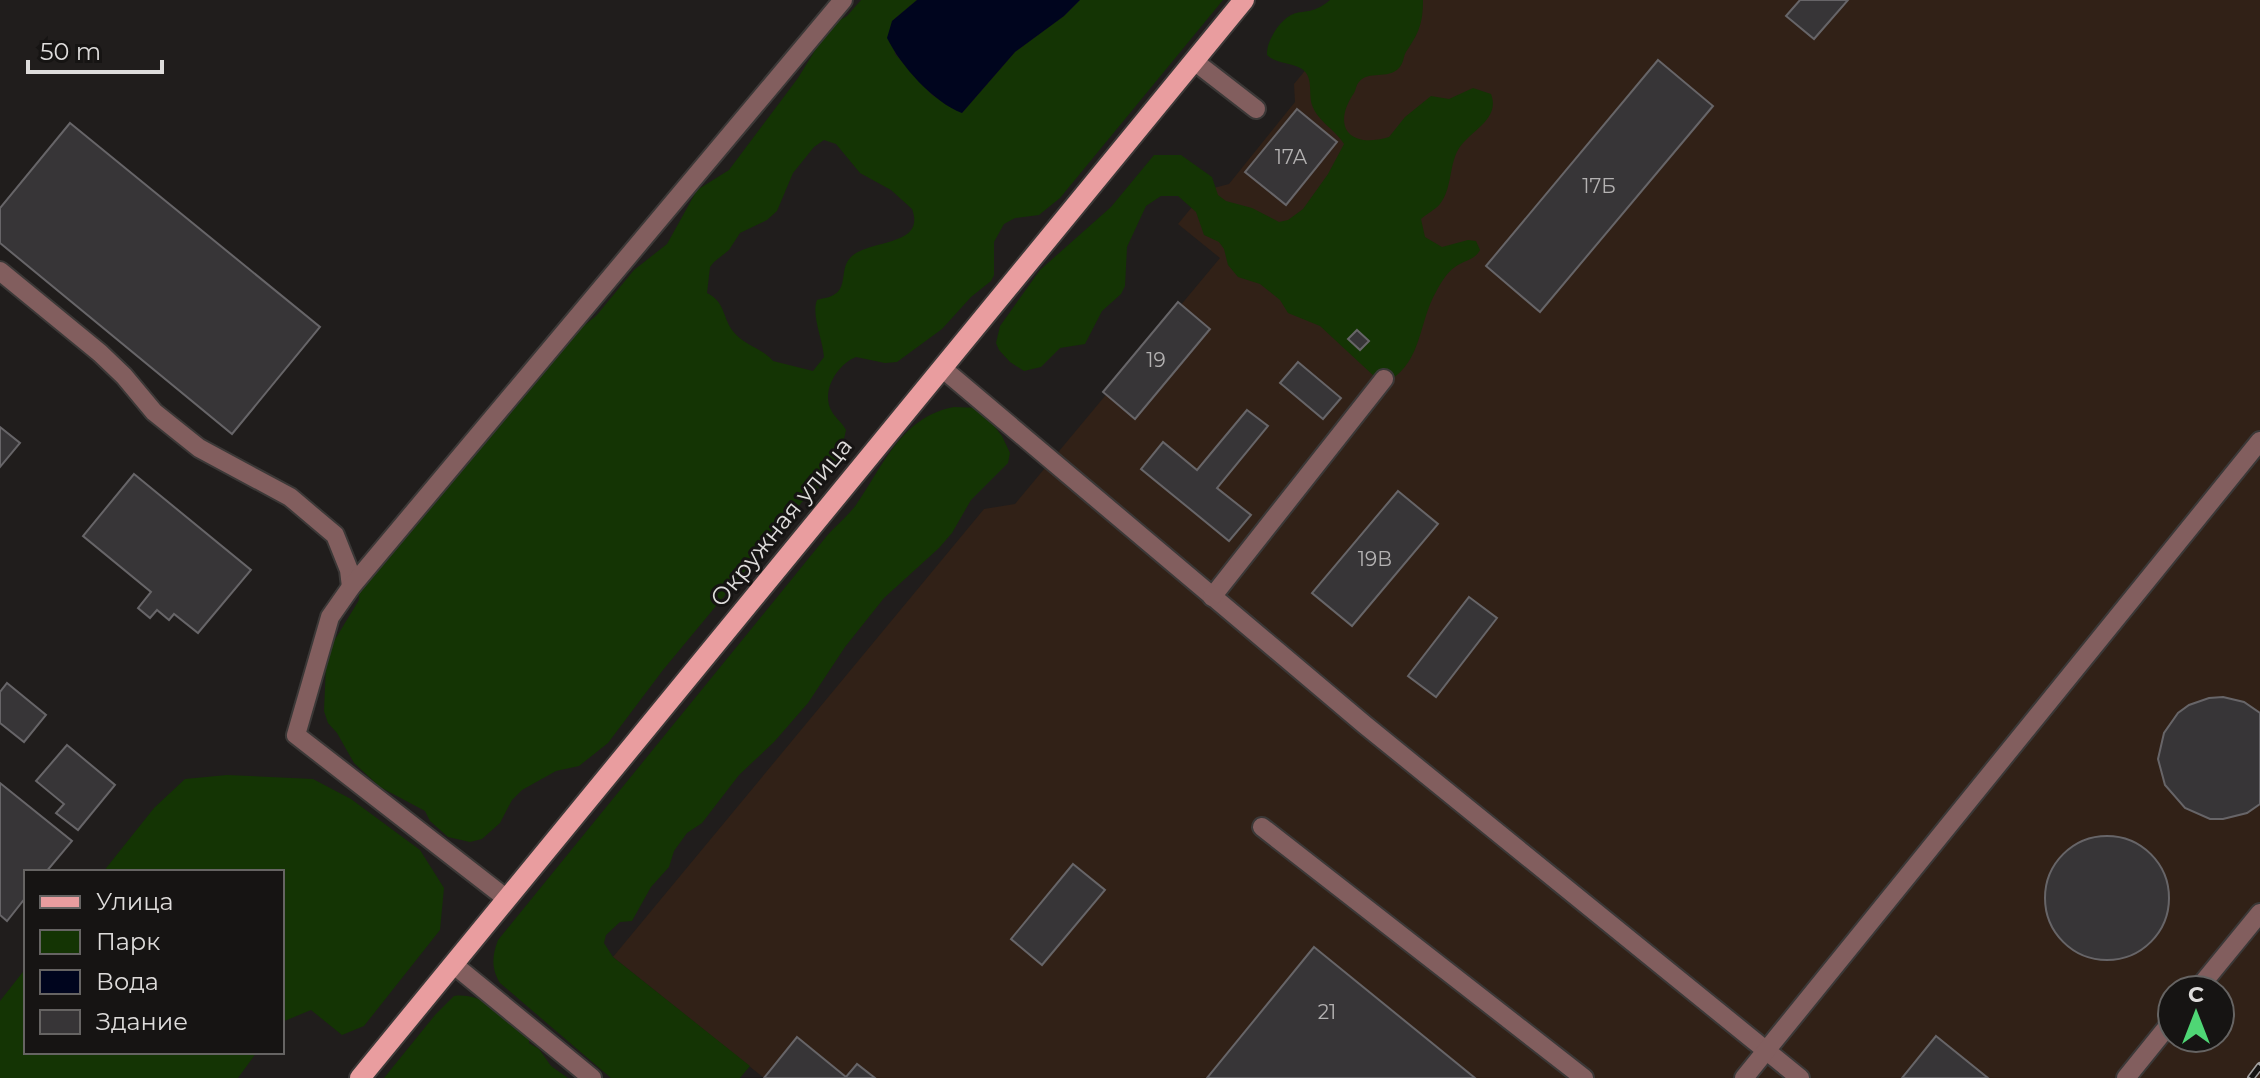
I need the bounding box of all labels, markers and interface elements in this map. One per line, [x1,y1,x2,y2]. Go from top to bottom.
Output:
scale bar [28,24,162,74]
text: 50 m [40,37,101,66]
house number: 17А [1275,145,1307,169]
house number: 17Б [1582,174,1616,198]
house number: 19 [1146,348,1166,372]
street label: Окружная улица [704,432,858,612]
house number: 19В [1358,547,1392,571]
legend [24,870,284,1054]
text: Улица [96,887,174,916]
text: Парк [96,927,160,956]
text: Вода [96,967,159,996]
north arrow [2156,974,2236,1054]
text: С [2188,981,2204,1008]
house number: 21 [1318,1000,1336,1024]
text: Здание [96,1007,188,1036]

